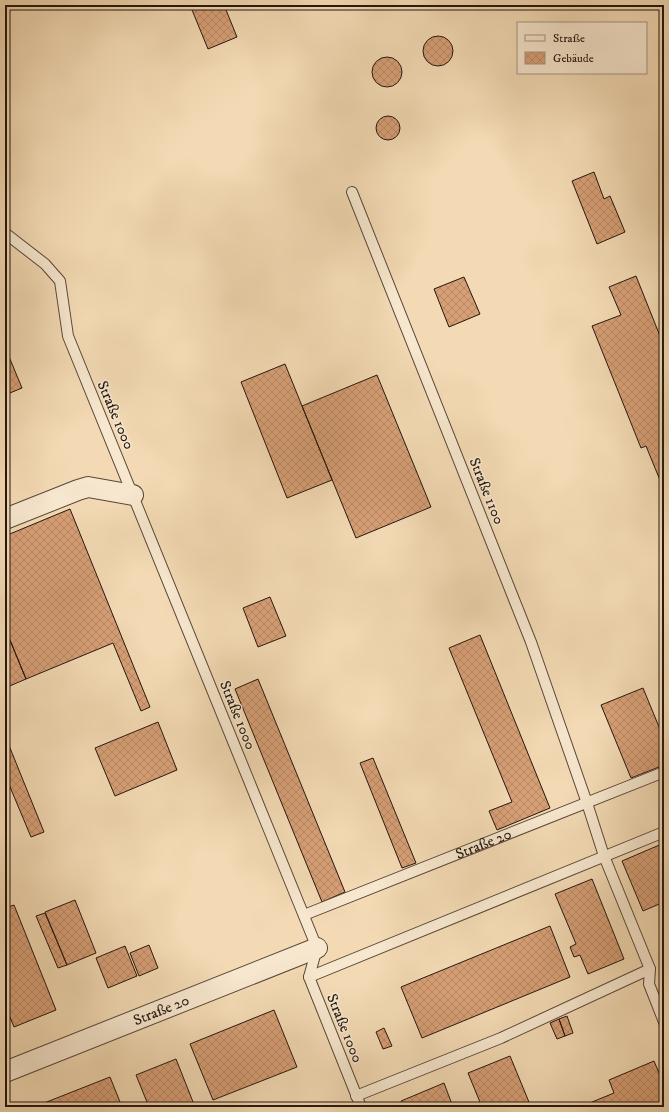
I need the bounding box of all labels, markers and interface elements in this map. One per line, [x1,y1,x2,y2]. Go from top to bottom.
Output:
legend [517,22,647,74]
text: Straße [553,31,585,46]
text: Gebäude [553,51,594,66]
street label: Straße 1000 [93,378,139,452]
street label: Straße 1100 [465,455,508,527]
street label: Straße 1000 [215,678,260,752]
street label: Straße 20 [453,825,514,864]
street label: Straße 20 [131,991,192,1030]
street label: Straße 1000 [322,991,367,1065]

